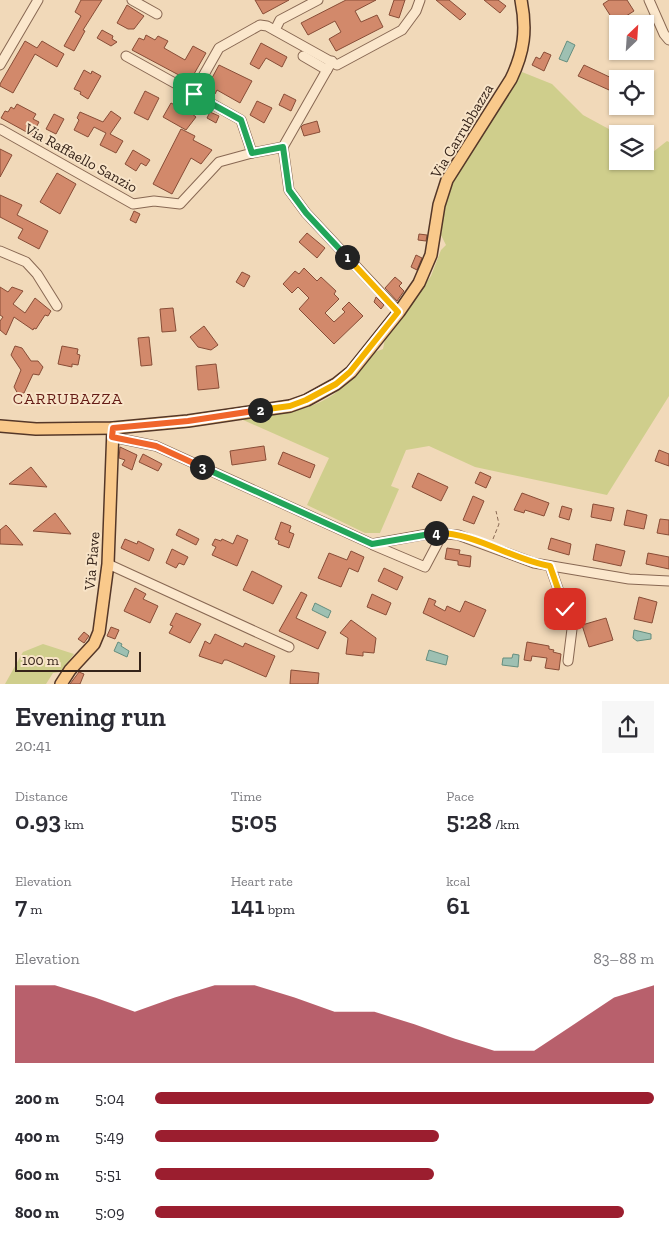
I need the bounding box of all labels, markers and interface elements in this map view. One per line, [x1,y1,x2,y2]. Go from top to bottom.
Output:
north arrow [609,15,654,60]
map controls [609,15,654,170]
button: locate [609,70,654,115]
pin [173,73,215,115]
icon: arrive [180,80,208,108]
street label: Via Carrubbazza [426,81,497,182]
street label: Via Raffaello Sanzio [21,119,141,197]
button: layers [609,125,654,170]
pin: 1 [334,244,360,270]
text: 1 [345,249,350,266]
district label: CARRUBAZZA [13,389,123,408]
pin: 2 [248,398,272,422]
text: 2 [257,402,264,419]
pin: 3 [190,454,214,480]
text: 3 [199,459,206,476]
pin: 4 [424,520,448,546]
text: 4 [433,525,440,542]
street label: Via Piave [80,531,104,592]
pin [544,588,586,630]
icon: check [551,595,579,623]
scale bar [15,649,141,672]
text: 100 m [22,652,59,669]
text: Evening run [15,700,166,733]
button: share [602,701,654,753]
text: 20:41 [15,736,51,755]
text: Distance [15,788,68,805]
text: Time [231,788,262,805]
text: Pace [446,788,474,805]
text: 0.93 [15,805,61,835]
text: 5:05 [231,805,277,835]
text: 5:28 [446,805,492,835]
text: km [61,816,84,833]
text: /km [492,816,519,833]
text: Elevation [15,873,72,890]
text: Heart rate [231,873,293,890]
text: kcal [446,873,470,890]
text: 7 [15,890,27,920]
text: 141 [231,890,264,920]
text: 61 [446,890,470,920]
text: m [27,901,42,918]
text: bpm [264,901,295,918]
text: Elevation [15,949,80,968]
text: 83–88 m [593,949,654,968]
text: 200 m [15,1089,59,1108]
text: 5:04 [95,1089,125,1108]
text: 400 m [15,1127,60,1146]
text: 5:49 [95,1127,124,1146]
text: 600 m [15,1165,59,1184]
text: 5:51 [95,1165,121,1184]
text: 800 m [15,1203,59,1222]
text: 5:09 [95,1203,125,1222]

